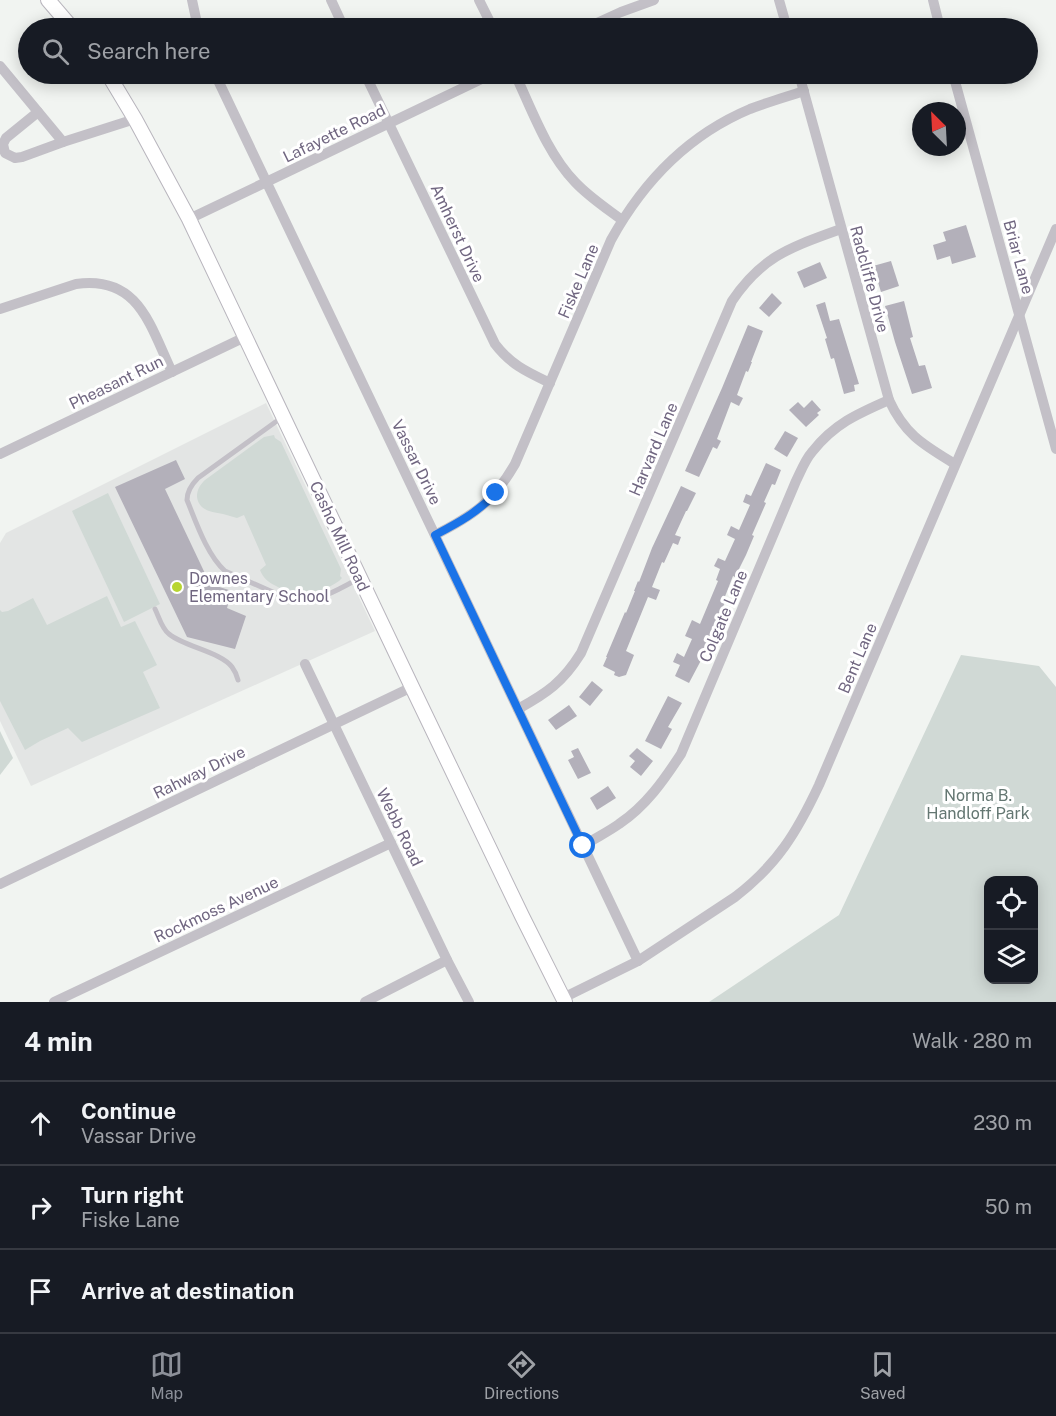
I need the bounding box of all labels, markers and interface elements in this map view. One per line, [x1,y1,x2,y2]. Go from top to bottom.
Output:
search box [18,18,1038,84]
icon: search [39,35,72,68]
text: Search here [87,38,211,64]
street label: Lafayette Road [280,100,389,166]
north arrow [912,102,966,156]
street label: Amherst Drive [427,181,489,285]
street label: Briar Lane [999,218,1038,296]
street label: Radcliffe Drive [846,224,893,335]
street label: Fiske Lane [554,241,603,321]
street label: Pheasant Run [66,351,166,413]
street label: Harvard Lane [625,399,682,499]
street label: Vassar Drive [388,417,445,508]
street label: Casho Mill Road [306,478,373,594]
route end [482,479,508,505]
street label: Colgate Lane [696,567,751,665]
place label: Downes Elementary School [189,569,330,606]
marker: Downes Elementary School [170,580,184,594]
street label: Bent Lane [834,620,881,696]
street label: Rahway Drive [150,742,248,803]
street label: Webb Road [373,785,427,869]
park label: Norma B. Handloff Park [926,786,1030,823]
route start [569,832,595,858]
street label: Rockmoss Avenue [151,872,281,947]
map controls [984,876,1038,984]
button: locate [984,876,1038,930]
button: layers [984,930,1038,984]
text: 4 min [24,1026,93,1057]
text: Walk · 280 m [912,1029,1032,1053]
text: Continue [81,1098,176,1124]
icon: ahead [24,1107,57,1140]
text: 230 m [973,1111,1032,1135]
text: Vassar Drive [81,1124,196,1148]
text: Turn right [81,1182,184,1208]
icon: right [24,1191,57,1224]
text: 50 m [985,1195,1032,1219]
text: Fiske Lane [81,1208,180,1232]
icon: arrive [24,1275,57,1308]
text: Arrive at destination [81,1278,294,1304]
tab: Map [150,1348,183,1403]
tab: Directions [484,1348,559,1403]
tab: Saved [860,1348,906,1403]

